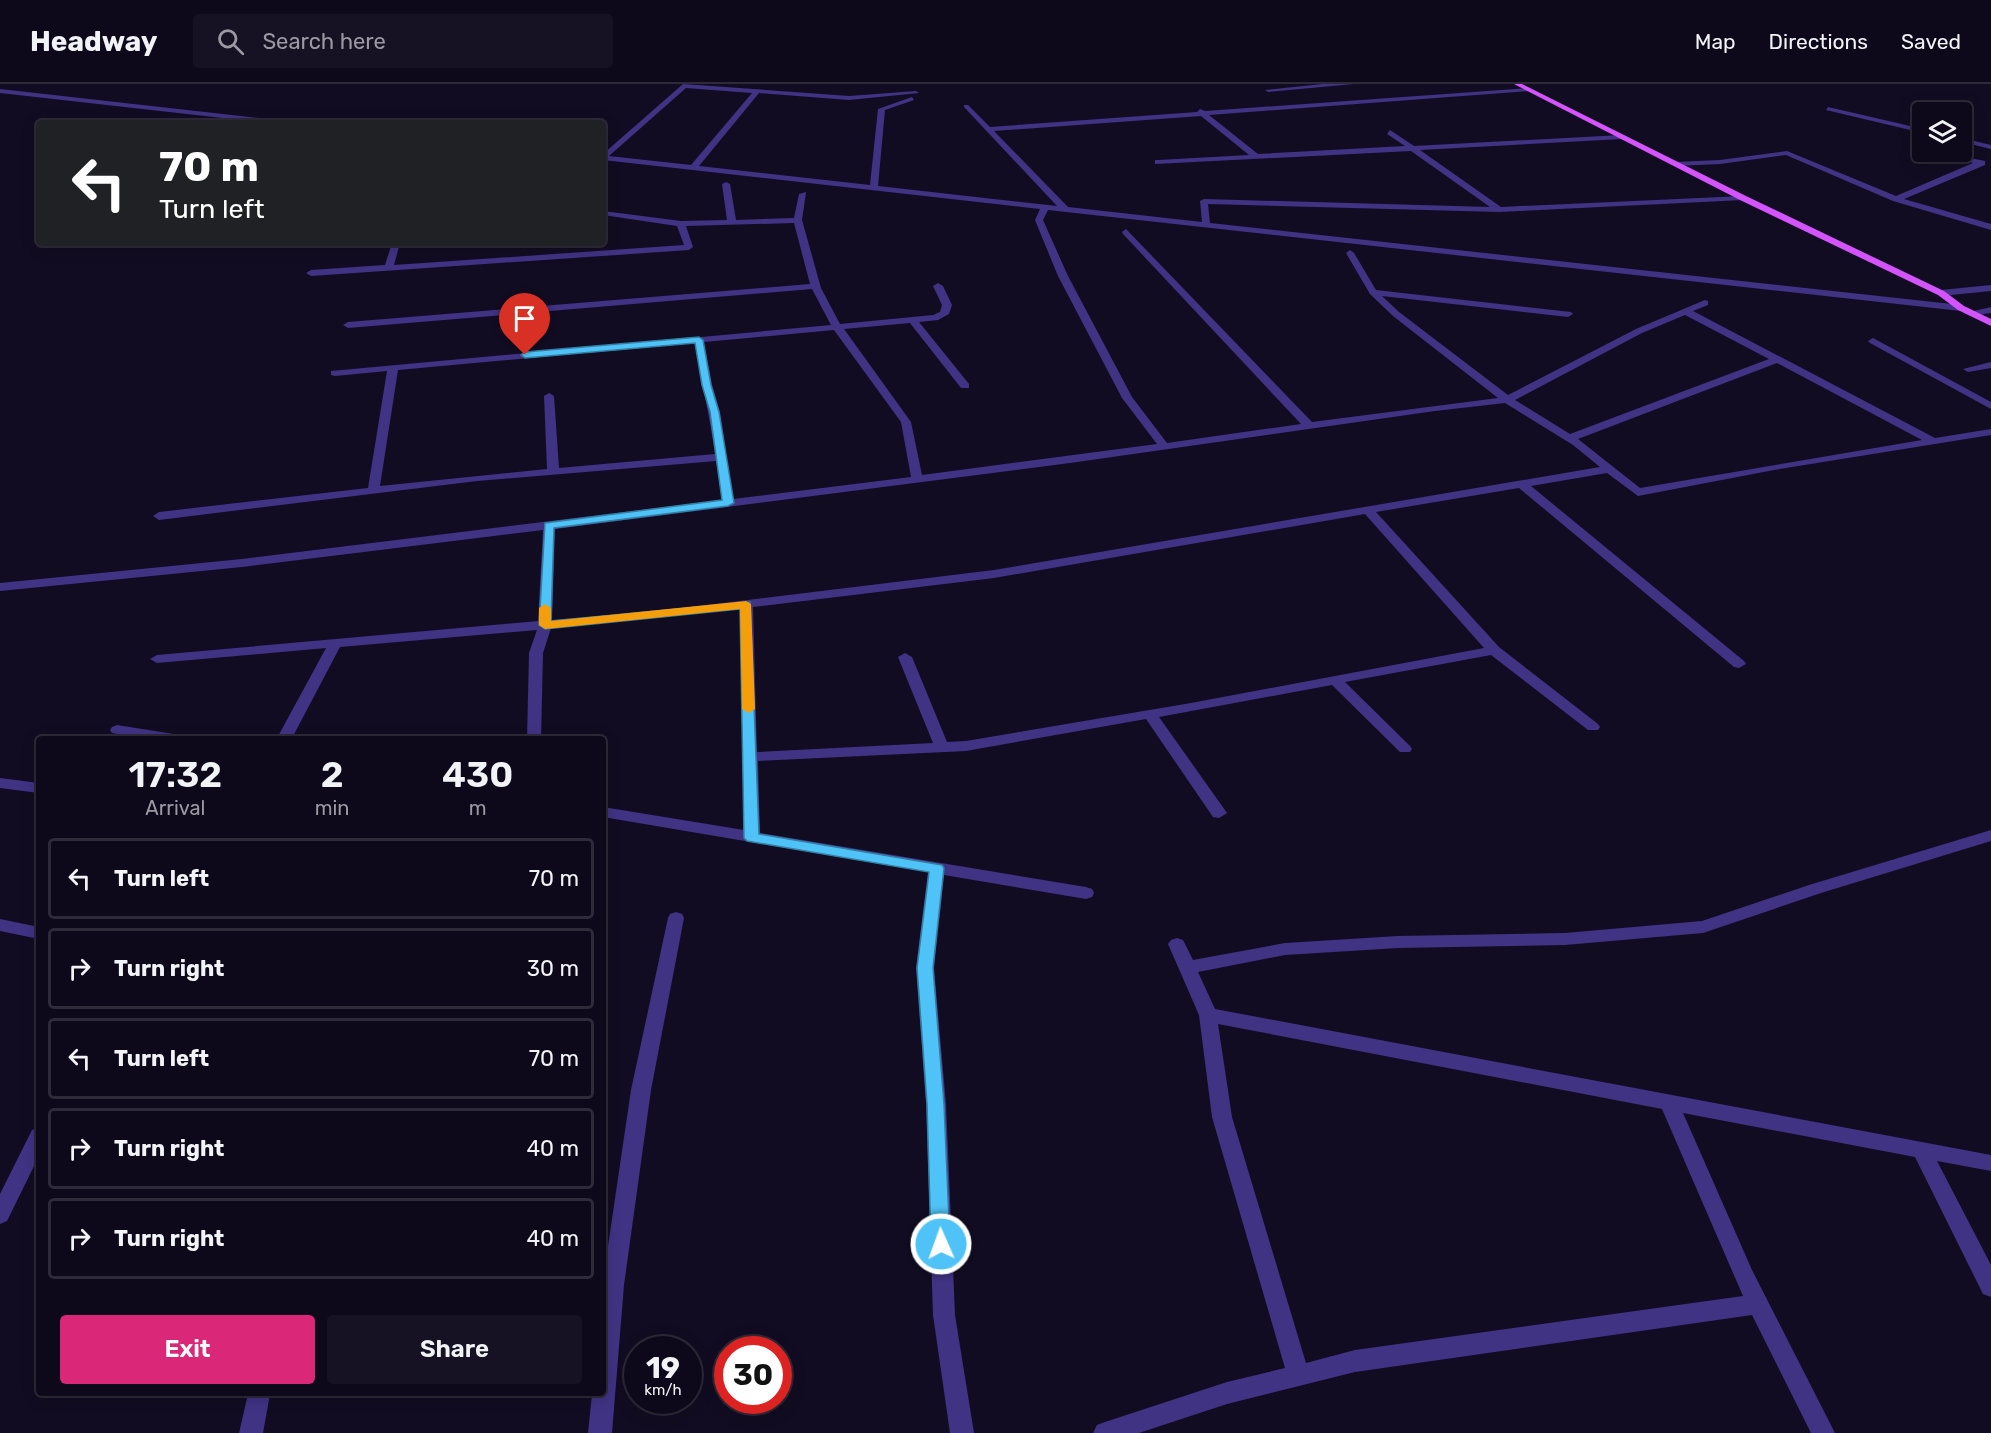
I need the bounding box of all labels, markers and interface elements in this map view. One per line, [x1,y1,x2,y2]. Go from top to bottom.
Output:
search box [193,14,613,68]
text: Headway [30,25,157,58]
icon: search [214,25,247,58]
text: Search here [262,28,386,55]
text: Map [1695,29,1736,54]
text: Directions [1769,29,1868,54]
text: Saved [1901,29,1961,54]
map controls [1912,102,1972,162]
button: layers [1912,102,1972,162]
text: 70 m [159,142,259,192]
icon: left [60,144,138,222]
text: Turn left [159,193,264,225]
pin [499,293,550,355]
icon: arrive [508,302,541,335]
text: 17:32 [129,753,222,796]
text: 2 [321,753,344,796]
text: 430 [442,753,513,796]
text: Arrival [145,796,205,820]
text: min [315,796,350,820]
text: m [469,796,487,820]
icon: left [63,862,96,895]
text: Turn left [114,865,209,892]
text: 70 m [529,865,579,892]
icon: right [63,952,96,985]
text: Turn right [114,955,224,982]
text: 30 m [527,955,579,982]
icon: left [63,1042,96,1075]
text: Turn left [114,1045,209,1072]
text: 70 m [529,1045,579,1072]
icon: right [63,1132,96,1165]
text: Turn right [114,1135,224,1162]
text: 40 m [526,1135,579,1162]
position arrow [909,1212,973,1276]
icon: right [63,1222,96,1255]
text: Turn right [114,1225,224,1252]
text: 40 m [526,1225,579,1252]
button: Exit [60,1315,315,1384]
button: Share [327,1315,582,1384]
speed limit sign: 30 [714,1336,792,1414]
text: 19 [646,1350,680,1386]
text: km/h [644,1381,682,1399]

